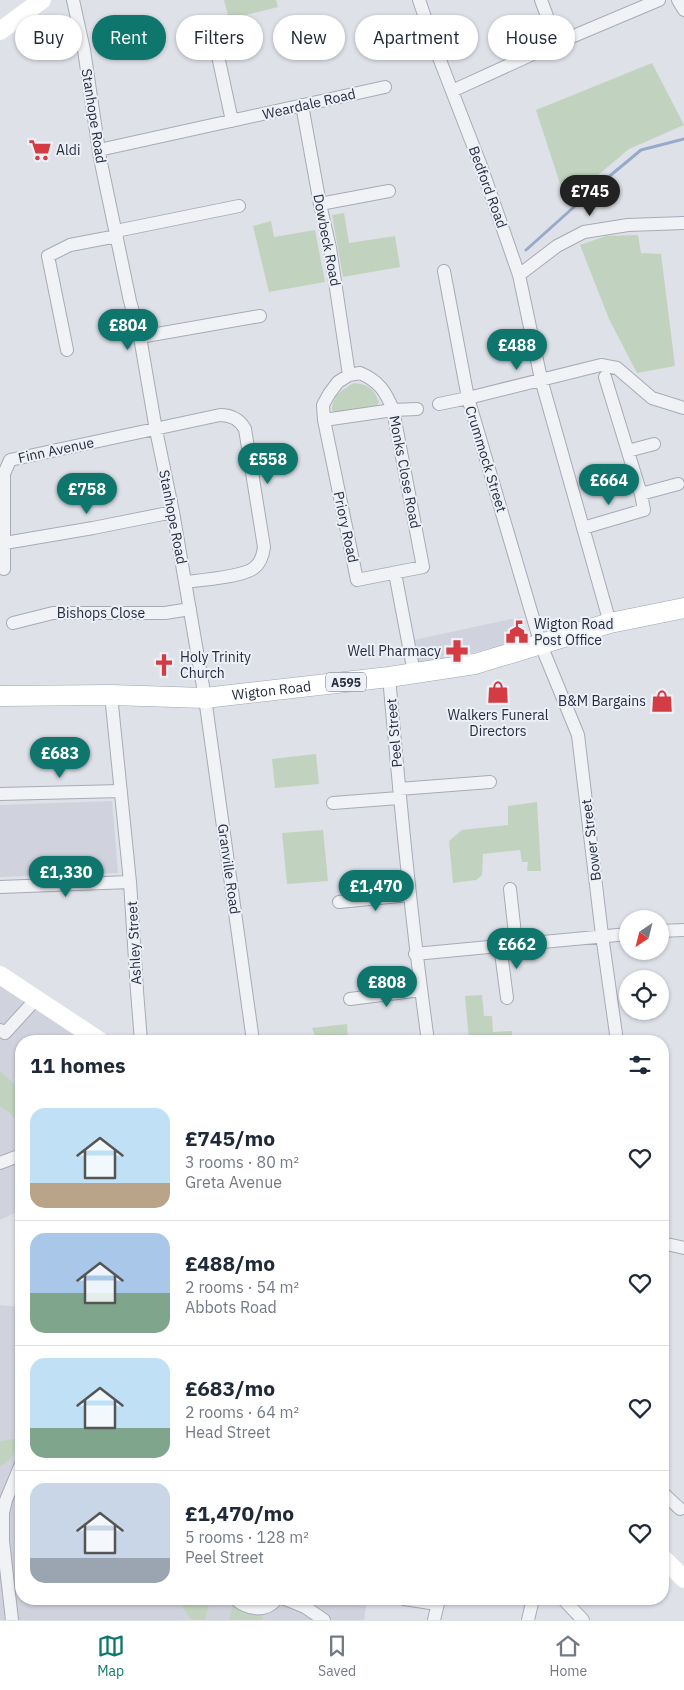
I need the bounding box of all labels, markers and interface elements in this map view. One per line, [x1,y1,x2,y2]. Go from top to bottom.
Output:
chip: Buy [15,15,82,60]
chip: Rent [92,15,166,60]
chip: Filters [176,15,263,60]
chip: New [273,15,345,60]
chip: Apartment [355,15,478,60]
chip: House [488,15,575,60]
street label: Stanhope Road [78,67,110,165]
street label: Weardale Road [261,85,357,123]
supermarket icon: Aldi [27,137,53,163]
place label: Aldi [56,141,80,159]
street label: Bedford Road [465,144,511,230]
pin: £745 [560,174,620,217]
text: £745 [571,181,609,201]
street label: Dowbeck Road [309,192,345,288]
pin: £804 [98,308,158,351]
text: £804 [109,315,147,335]
pin: £488 [487,328,547,371]
text: £488 [498,335,536,355]
street label: Crummock Street [461,404,511,514]
street label: Monks Close Road [385,414,425,530]
street label: Finn Avenue [16,433,96,467]
pin: £558 [238,442,298,485]
text: £558 [249,449,287,469]
pin: £664 [579,464,639,506]
street label: Stanhope Road [155,468,191,566]
text: £664 [590,470,628,490]
pin: £758 [57,472,117,515]
text: £758 [68,479,106,499]
street label: Priory Road [330,490,362,564]
street label: Bishops Close [57,604,145,622]
place label: Wigton Road Post Office [534,615,614,649]
public building icon: Wigton Road Post Office [504,619,530,645]
pharmacy icon: Well Pharmacy [444,638,470,664]
place label: Well Pharmacy [347,642,441,660]
place label: Holy Trinity Church [180,648,251,682]
church icon: Holy Trinity Church [151,652,177,678]
road number: A595 [326,672,366,692]
street label: Wigton Road [231,677,312,704]
shop icon: Walkers Funeral Directors [485,679,511,705]
shop icon: B&M Bargains [649,688,675,714]
place label: B&M Bargains [558,692,646,710]
street label: Peel Street [382,698,406,768]
place label: Walkers Funeral Directors [447,706,549,740]
pin: £683 [30,736,90,779]
text: £683 [41,743,79,763]
street label: Bower Street [577,798,605,882]
street label: Granville Road [214,823,244,915]
pin: £1,330 [25,856,107,898]
text: £1,330 [40,862,92,882]
pin: £1,470 [335,870,417,912]
text: £1,470 [350,876,402,896]
street label: Ashley Street [123,901,145,985]
north arrow [619,910,669,960]
map controls [619,910,669,1020]
pin: £662 [487,928,547,970]
text: £662 [498,934,536,954]
pin: £808 [357,966,417,1008]
button: locate [619,970,669,1020]
text: £808 [368,972,406,992]
text: 11 homes [30,1051,126,1079]
icon: filters [626,1051,654,1079]
text: £745/mo [185,1124,275,1152]
icon: home [70,1128,130,1188]
icon: heart [626,1144,654,1172]
text: 3 rooms · 80 m² [185,1152,299,1172]
text: Greta Avenue [185,1172,282,1192]
text: £488/mo [185,1249,275,1277]
icon: home [70,1253,130,1313]
icon: heart [626,1269,654,1297]
text: 2 rooms · 54 m² [185,1277,299,1297]
text: Abbots Road [185,1297,277,1317]
text: £683/mo [185,1374,275,1402]
icon: home [70,1378,130,1438]
icon: heart [626,1394,654,1422]
text: 2 rooms · 64 m² [185,1402,299,1422]
text: Head Street [185,1422,271,1442]
text: £1,470/mo [185,1499,294,1527]
icon: home [70,1503,130,1563]
icon: heart [626,1519,654,1547]
text: 5 rooms · 128 m² [185,1527,309,1547]
text: Peel Street [185,1547,264,1567]
tab: Map [97,1632,125,1680]
tab: Saved [318,1632,356,1680]
tab: Home [550,1632,587,1680]

